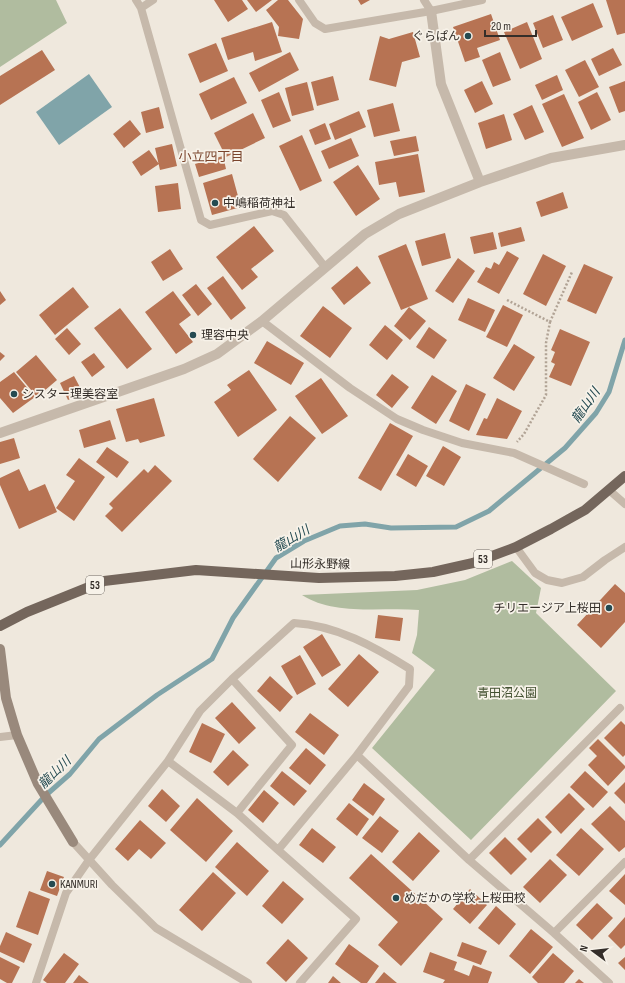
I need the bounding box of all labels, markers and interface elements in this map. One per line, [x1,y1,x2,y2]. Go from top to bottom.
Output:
scale bar [485,12,536,38]
text: 20 m [491,19,511,34]
place label: ぐらぱん [412,29,460,44]
marker: ぐらぱん [463,31,473,41]
district label: 小立四丁目 [178,149,244,165]
place label: 中嶋稲荷神社 [223,196,295,211]
marker: 中嶋稲荷神社 [210,198,220,208]
place label: 理容中央 [201,328,249,343]
marker: 理容中央 [188,330,198,340]
water label: 龍山川 [568,383,605,426]
place label: シスター理美容室 [22,387,118,402]
marker: シスター理美容室 [9,389,19,399]
water label: 龍山川 [271,521,314,556]
road number: 53 [474,550,492,568]
street label: 山形永野線 [290,556,350,573]
road number: 53 [86,576,104,594]
place label: チリエージア上桜田 [493,601,601,616]
marker: チリエージア上桜田 [604,603,614,613]
park label: 青田沼公園 [477,686,537,701]
water label: 龍山川 [35,752,76,792]
place label: KANMURI [60,877,98,892]
marker: KANMURI [47,879,57,889]
place label: めだかの学校 上桜田校 [404,891,526,906]
marker: めだかの学校 上桜田校 [391,893,401,903]
north arrow [573,931,613,971]
text: N [577,944,591,953]

